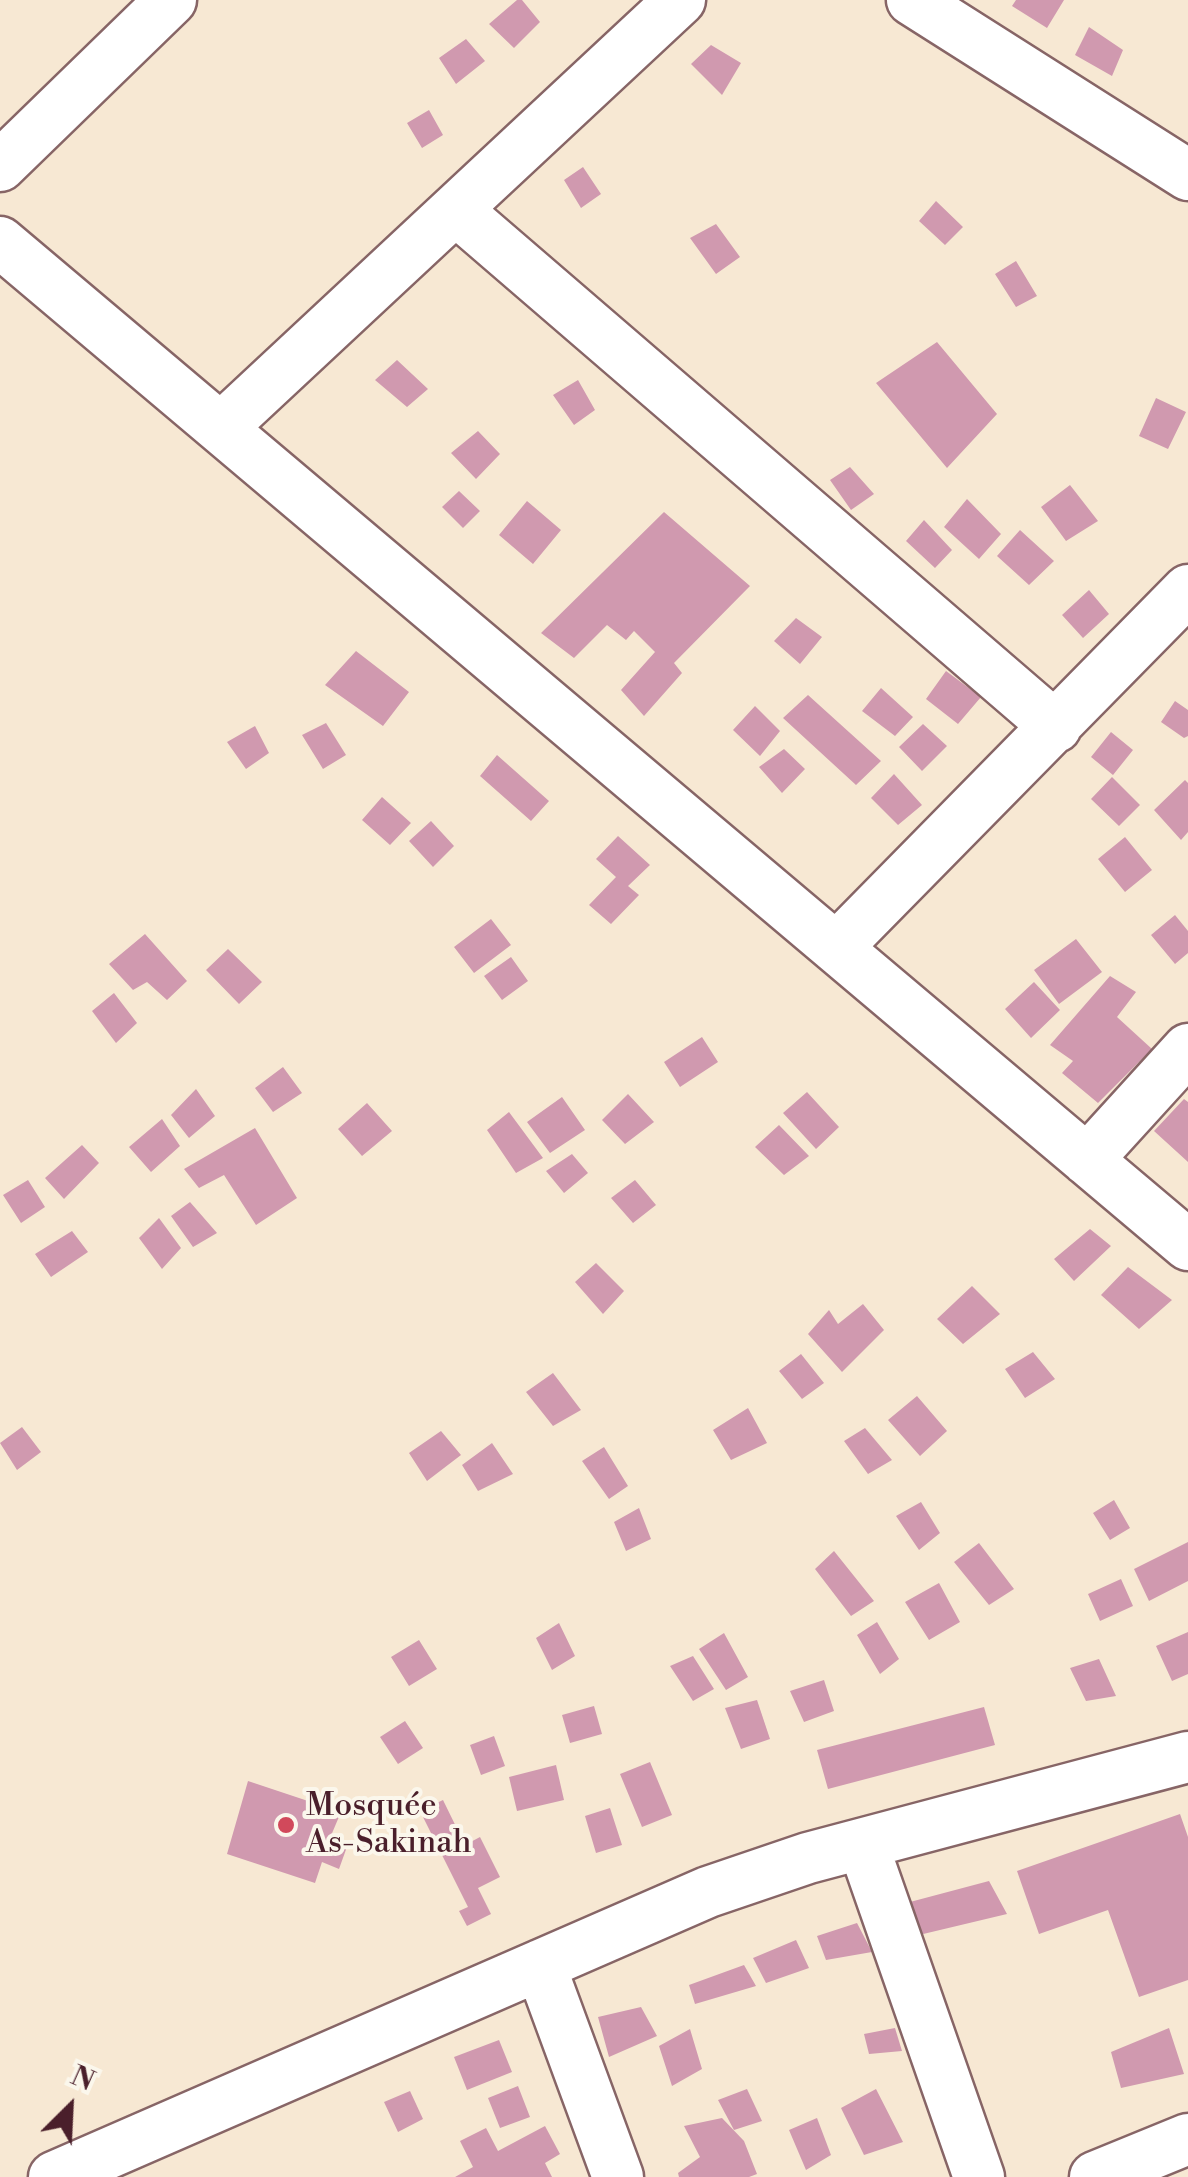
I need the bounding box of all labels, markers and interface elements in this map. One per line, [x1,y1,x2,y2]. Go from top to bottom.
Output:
place label: Mosquée As-Sakinah [306,1788,472,1863]
marker: Mosquée As-Sakinah [275,1814,297,1836]
north arrow [20,2057,120,2157]
text: N [65,2059,100,2100]

